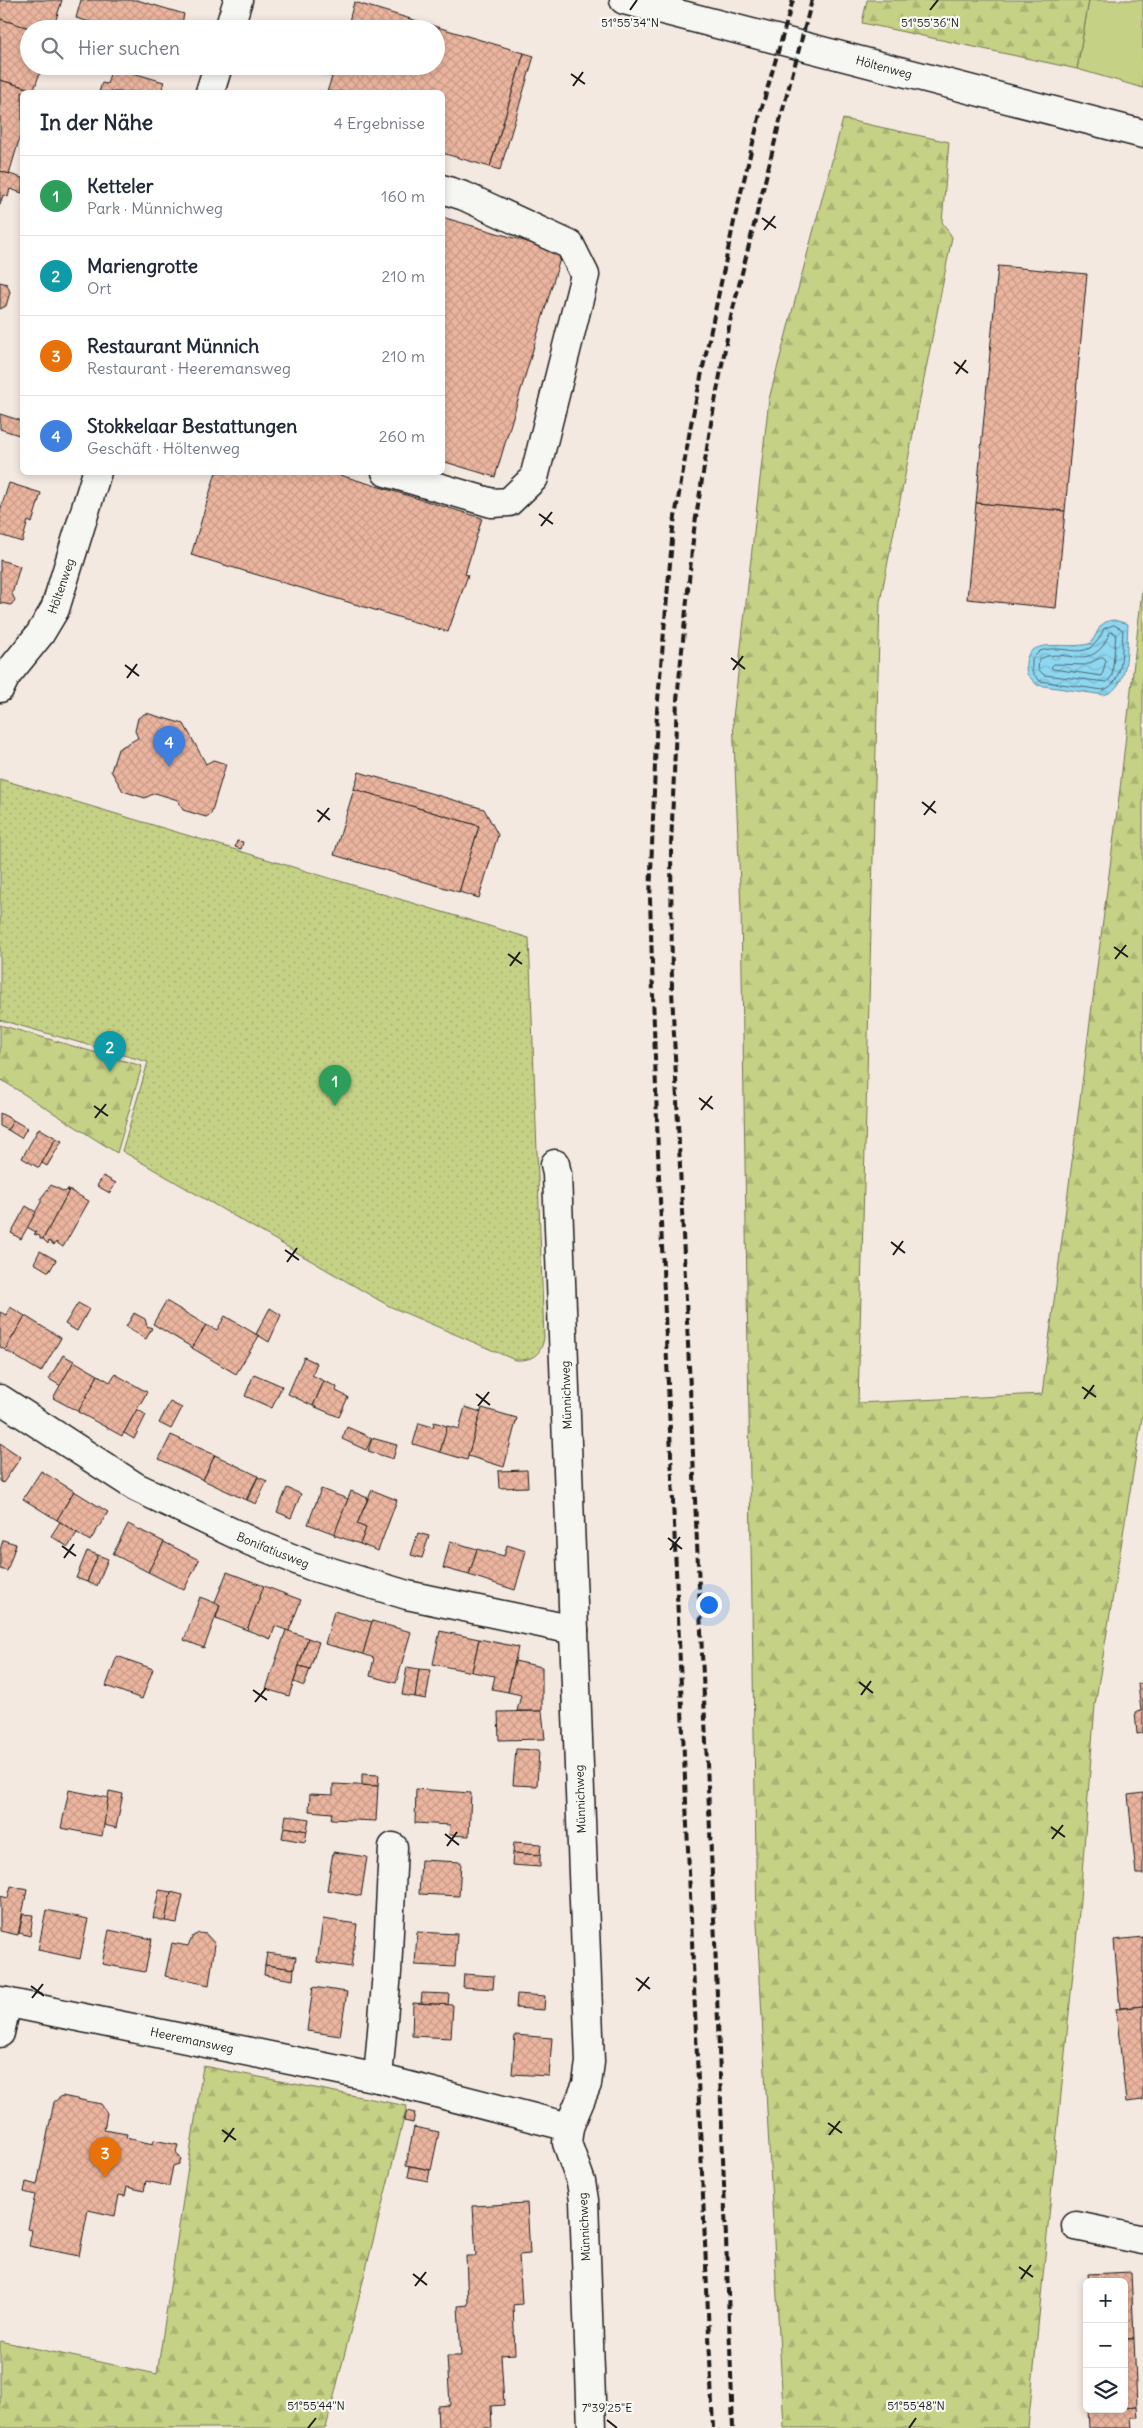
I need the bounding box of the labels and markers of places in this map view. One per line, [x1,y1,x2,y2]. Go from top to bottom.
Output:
pin: 4 [153,726,185,767]
pin: 2 [94,1031,126,1072]
pin: 1 [319,1065,351,1106]
pin: 3 [89,2137,121,2178]

